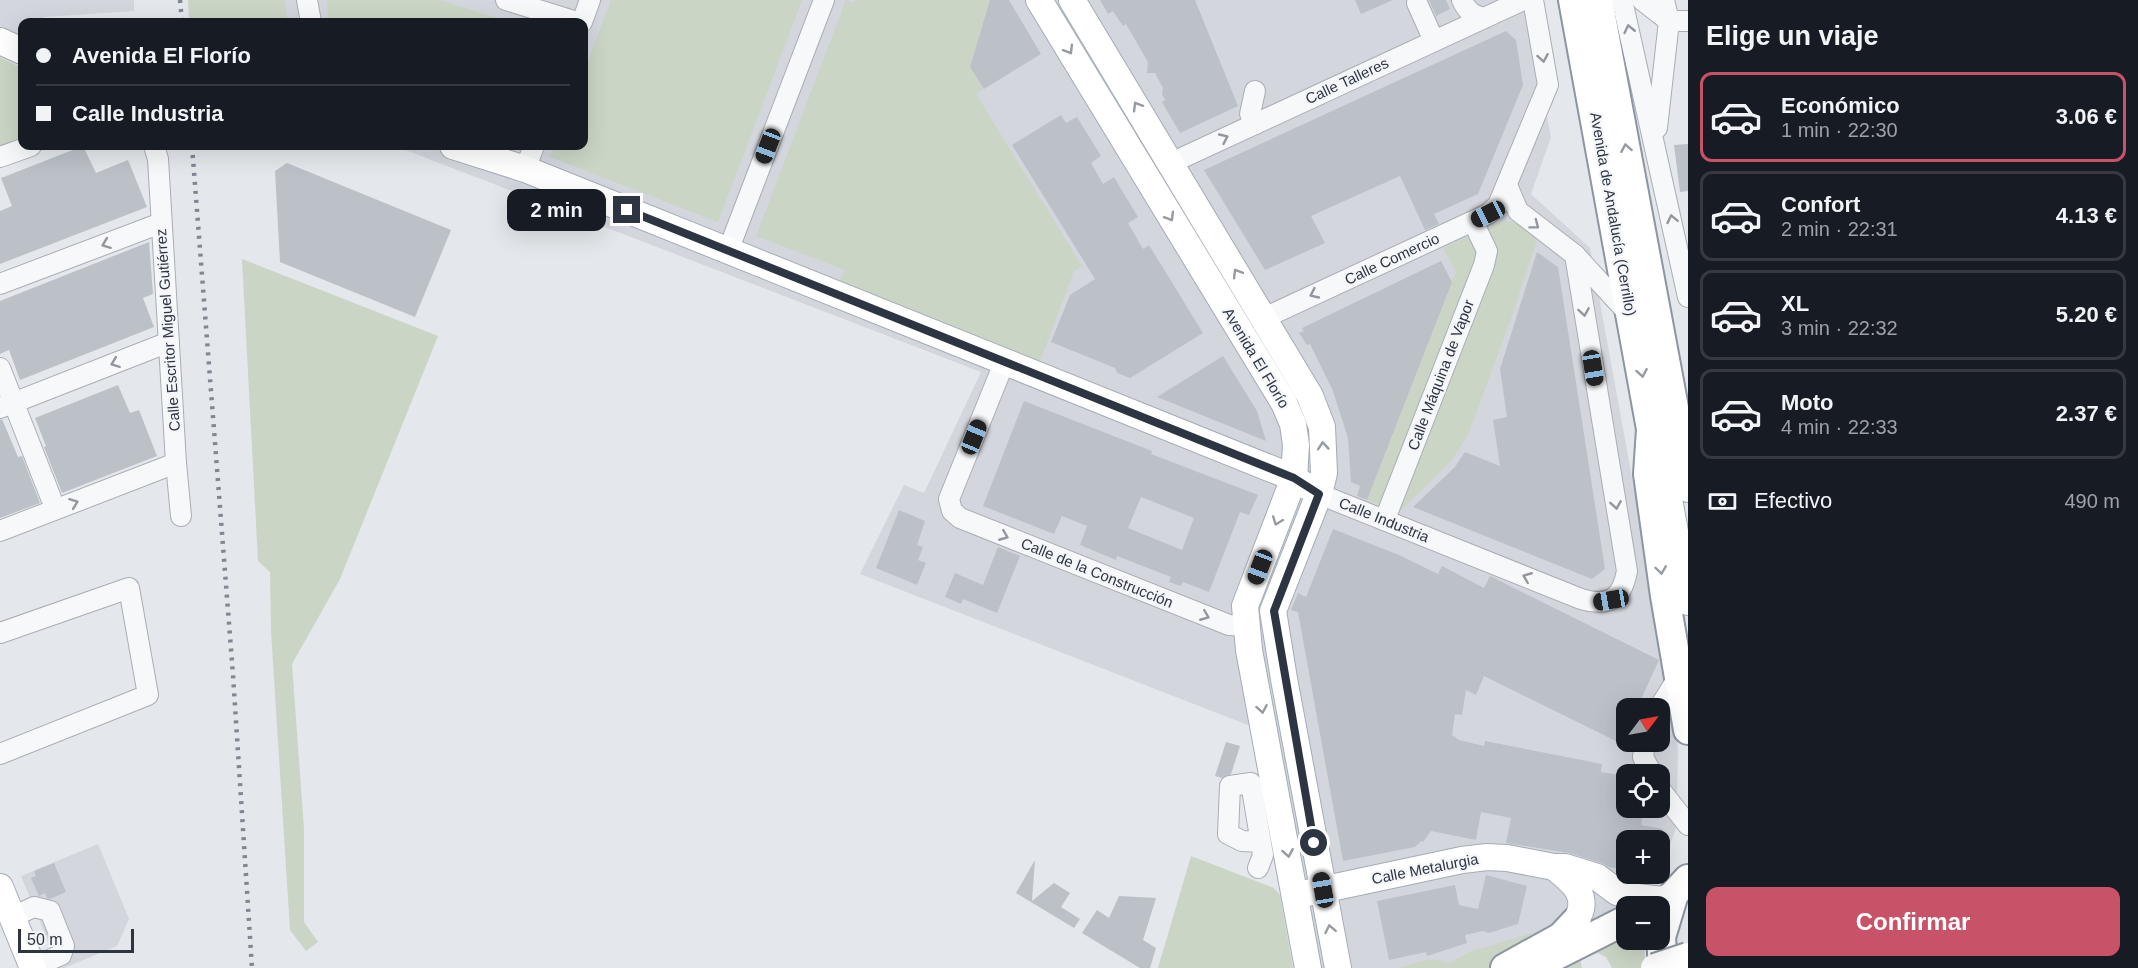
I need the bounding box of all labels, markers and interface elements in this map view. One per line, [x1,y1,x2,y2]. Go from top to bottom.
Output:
text: Elige un viaje [1706,21,1879,51]
one-way arrow [1624,24,1637,34]
text: Avenida El Florío [72,43,251,68]
one-way arrow [1062,44,1073,54]
one-way arrow [1536,52,1549,62]
street label: Calle Talleres [1303,54,1391,107]
icon: car [1709,90,1763,144]
text: Económico [1781,93,1900,118]
text: Calle Industria [72,101,224,126]
one-way arrow [1132,102,1144,112]
text: 3.06 € [2056,104,2117,129]
street label: Avenida de Andalucía (Cerrillo) [1587,111,1640,317]
text: 1 min · 22:30 [1781,119,1898,141]
car [753,126,783,166]
one-way arrow [1218,134,1229,146]
one-way arrow [1620,143,1633,153]
callout: 2 min [507,189,606,231]
icon: car [1709,189,1763,243]
text: Confort [1781,192,1860,217]
route end [613,196,640,223]
car [1468,198,1508,230]
text: 2 min [530,199,583,221]
text: 4.13 € [2056,203,2117,228]
one-way arrow [1162,211,1174,221]
one-way arrow [1666,214,1679,224]
one-way arrow [1528,217,1539,228]
text: 2 min · 22:31 [1781,218,1898,240]
street label: Calle Escritor Miguel Gutiérrez [152,228,183,432]
street label: Calle Comercio [1342,229,1442,288]
one-way arrow [101,237,112,249]
one-way arrow [1233,269,1245,279]
one-way arrow [1310,287,1321,299]
icon: car [1709,288,1763,342]
text: XL [1781,291,1809,316]
street label: Calle Máquina de Vapor [1404,297,1477,452]
text: 5.20 € [2056,302,2117,327]
street label: Avenida El Florío [1220,305,1293,411]
one-way arrow [1578,308,1590,317]
text: 3 min · 22:32 [1781,317,1898,339]
car [1581,349,1605,387]
one-way arrow [110,356,121,369]
one-way arrow [1635,367,1648,377]
icon: car [1709,387,1763,441]
text: Moto [1781,390,1834,415]
text: 2.37 € [2056,401,2117,426]
text: 4 min · 22:33 [1781,416,1898,438]
car [959,417,989,457]
one-way arrow [1317,442,1330,451]
icon: cash [1706,485,1739,518]
text: Efectivo [1754,488,1832,513]
text: 490 m [2064,490,2120,512]
street label: Calle Industria [1337,494,1432,546]
one-way arrow [68,497,79,510]
one-way arrow [1609,499,1622,509]
one-way arrow [1272,515,1284,526]
one-way arrow [998,529,1009,541]
street label: Calle de la Construcción [1019,534,1176,611]
car [1245,547,1275,587]
one-way arrow [1655,565,1667,575]
one-way arrow [1522,572,1533,584]
car [1592,588,1630,612]
one-way arrow [1199,609,1210,621]
north arrow [1616,698,1670,752]
map controls [1616,698,1670,950]
one-way arrow [1255,704,1267,713]
button: locate [1616,764,1670,818]
route start [1300,829,1327,856]
button: + [1616,830,1670,884]
one-way arrow [1281,849,1293,858]
street label: Calle Metalurgia [1370,850,1480,887]
car [1311,871,1335,909]
button: Confirmar [1706,887,2120,956]
button: − [1616,896,1670,950]
one-way arrow [1324,924,1337,934]
scale bar [18,926,134,954]
text: 50 m [27,931,63,948]

